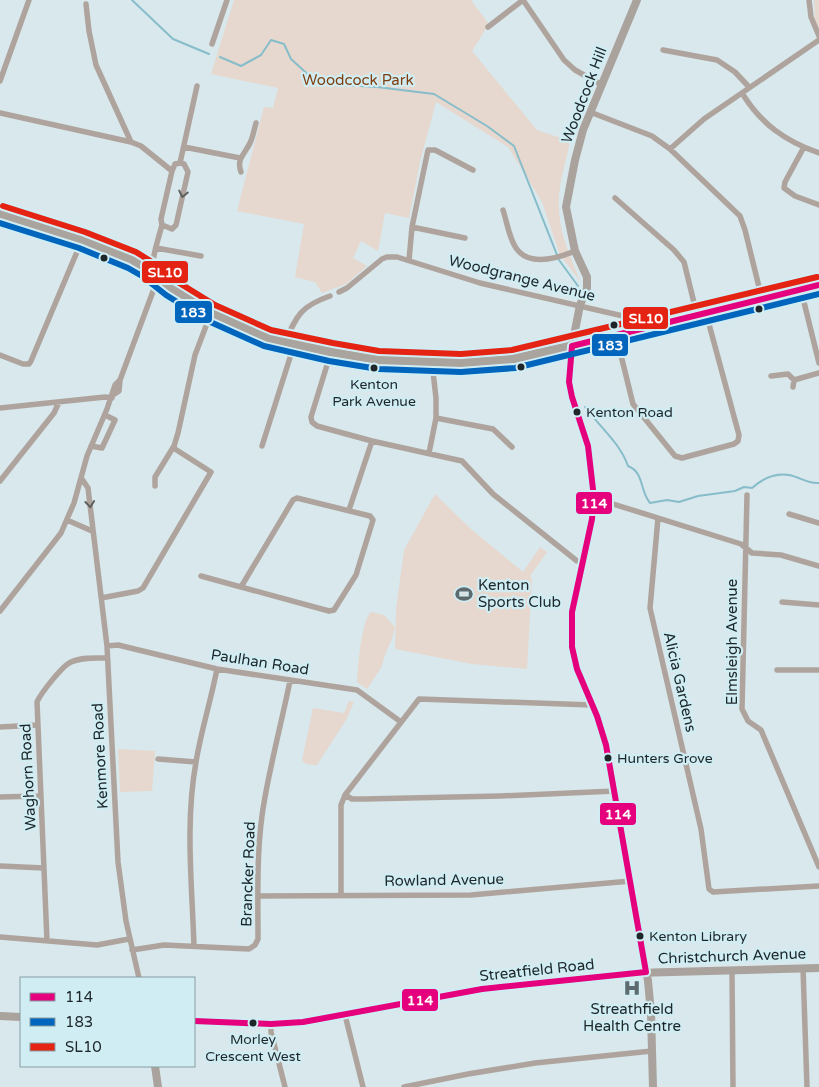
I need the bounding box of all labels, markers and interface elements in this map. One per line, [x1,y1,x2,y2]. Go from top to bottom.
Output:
street label: Woodcock Hill [557,44,611,146]
park label: Woodcock Park [302,71,414,89]
one-way arrow [178,189,189,198]
street label: Woodgrange Avenue [447,251,597,305]
unlabelled marker [99,253,109,263]
line badge: SL10 [141,260,189,284]
text: SL10 [148,264,182,281]
line badge: 183 [174,300,213,324]
text: 183 [180,304,206,321]
unlabelled marker [754,304,764,314]
line badge: SL10 [622,306,669,330]
text: SL10 [629,310,663,327]
unlabelled marker [609,320,619,330]
line badge: 183 [591,333,629,357]
text: 183 [597,337,623,354]
unlabelled marker [516,362,526,372]
marker: Kenton Park Avenue [369,363,379,373]
place label: Kenton Park Avenue [332,376,416,410]
place label: Kenton Road [586,404,673,421]
marker: Kenton Road [572,407,582,417]
line badge: 114 [575,491,613,515]
text: 114 [581,495,607,512]
one-way arrow [84,500,95,508]
place label: Kenton Sports Club [478,576,561,611]
street label: Elmsleigh Avenue [723,579,741,705]
sports icon: Kenton Sports Club [454,584,474,604]
street label: Alicia Gardens [660,630,700,734]
street label: Paulhan Road [210,645,310,679]
street label: Kenmore Road [88,703,112,809]
street label: Waghorn Road [16,723,40,831]
place label: Hunters Grove [617,750,713,767]
marker: Hunters Grove [603,753,613,763]
line badge: 114 [599,802,637,826]
text: 114 [605,806,631,823]
street label: Brancker Road [237,821,259,927]
street label: Rowland Avenue [384,870,504,890]
place label: Kenton Library [649,928,748,945]
marker: Kenton Library [635,931,645,941]
street label: Christchurch Avenue [658,944,806,968]
street label: Streatfield Road [479,955,595,985]
legend [20,977,195,1067]
hospital icon: Streathfield Health Centre [622,978,642,998]
text: 114 [65,988,93,1006]
line badge: 114 [401,988,439,1012]
text: 114 [407,992,433,1009]
place label: Streathfield Health Centre [583,1000,681,1035]
text: 183 [65,1013,93,1031]
marker: Morley Crescent West [248,1018,258,1028]
place label: Morley Crescent West [205,1031,301,1065]
text: SL10 [65,1038,102,1056]

